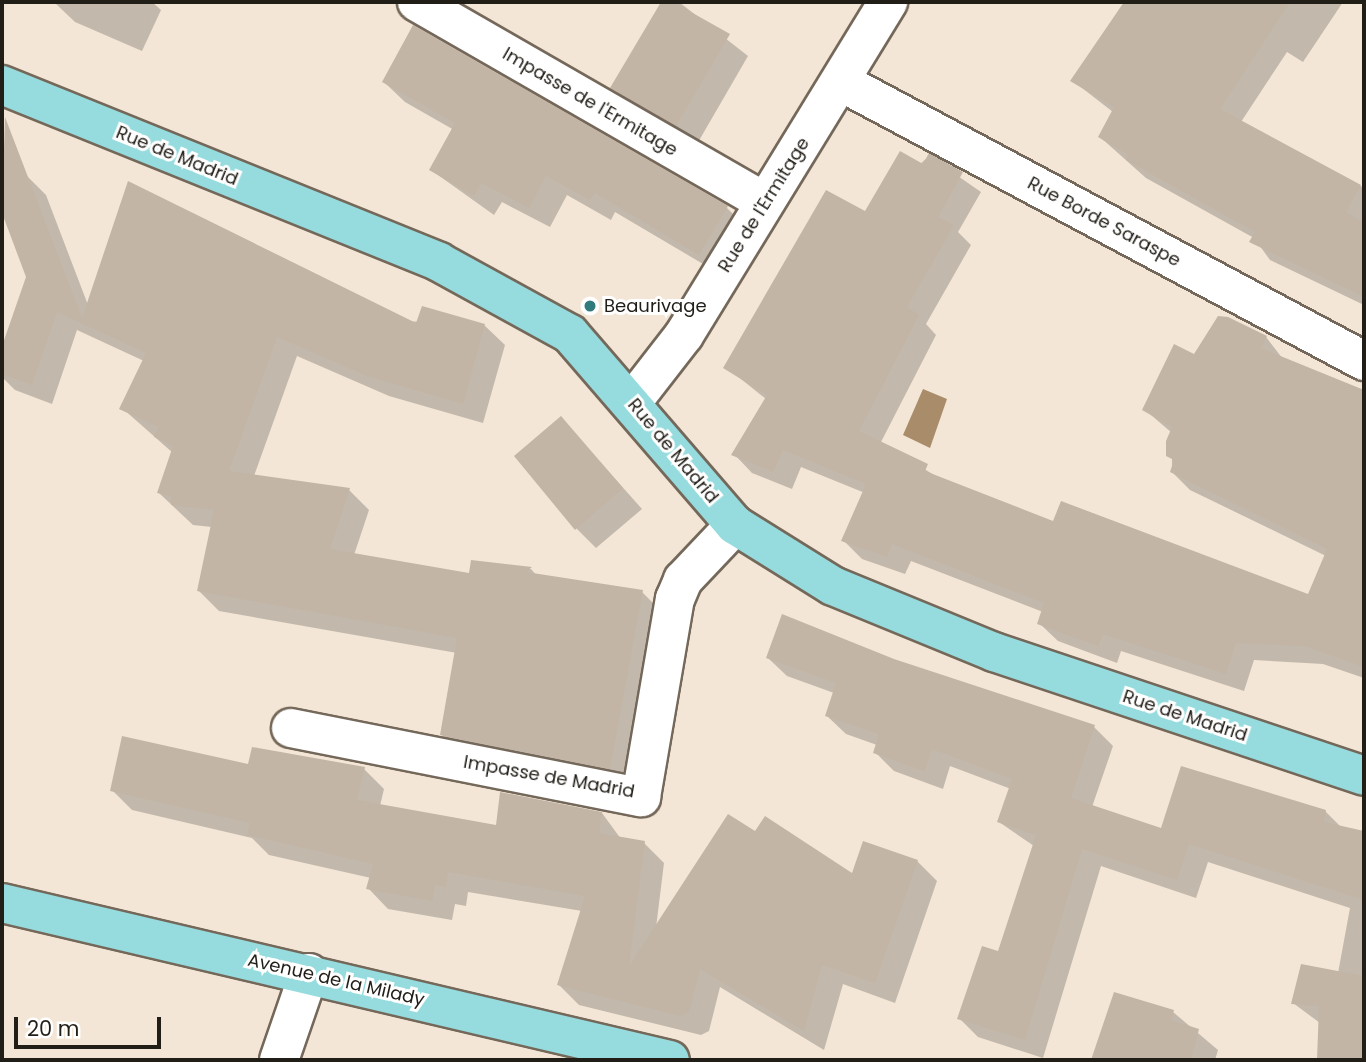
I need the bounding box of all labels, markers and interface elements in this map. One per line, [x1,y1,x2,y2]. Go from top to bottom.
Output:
street label: Impasse de l'Ermitage [499,43,681,161]
street label: Rue de Madrid [113,122,241,190]
street label: Rue de l'Ermitage [714,134,814,276]
street label: Rue Borde Saraspe [1024,173,1184,271]
place label: Beaurivage [604,295,707,317]
marker: Beaurivage [582,298,598,314]
street label: Rue de Madrid [623,394,723,508]
street label: Rue de Madrid [1120,686,1250,746]
street label: Impasse de Madrid [462,751,636,803]
street label: Avenue de la Milady [246,949,426,1011]
scale bar [18,1002,164,1046]
text: 20 m [27,1014,80,1043]

